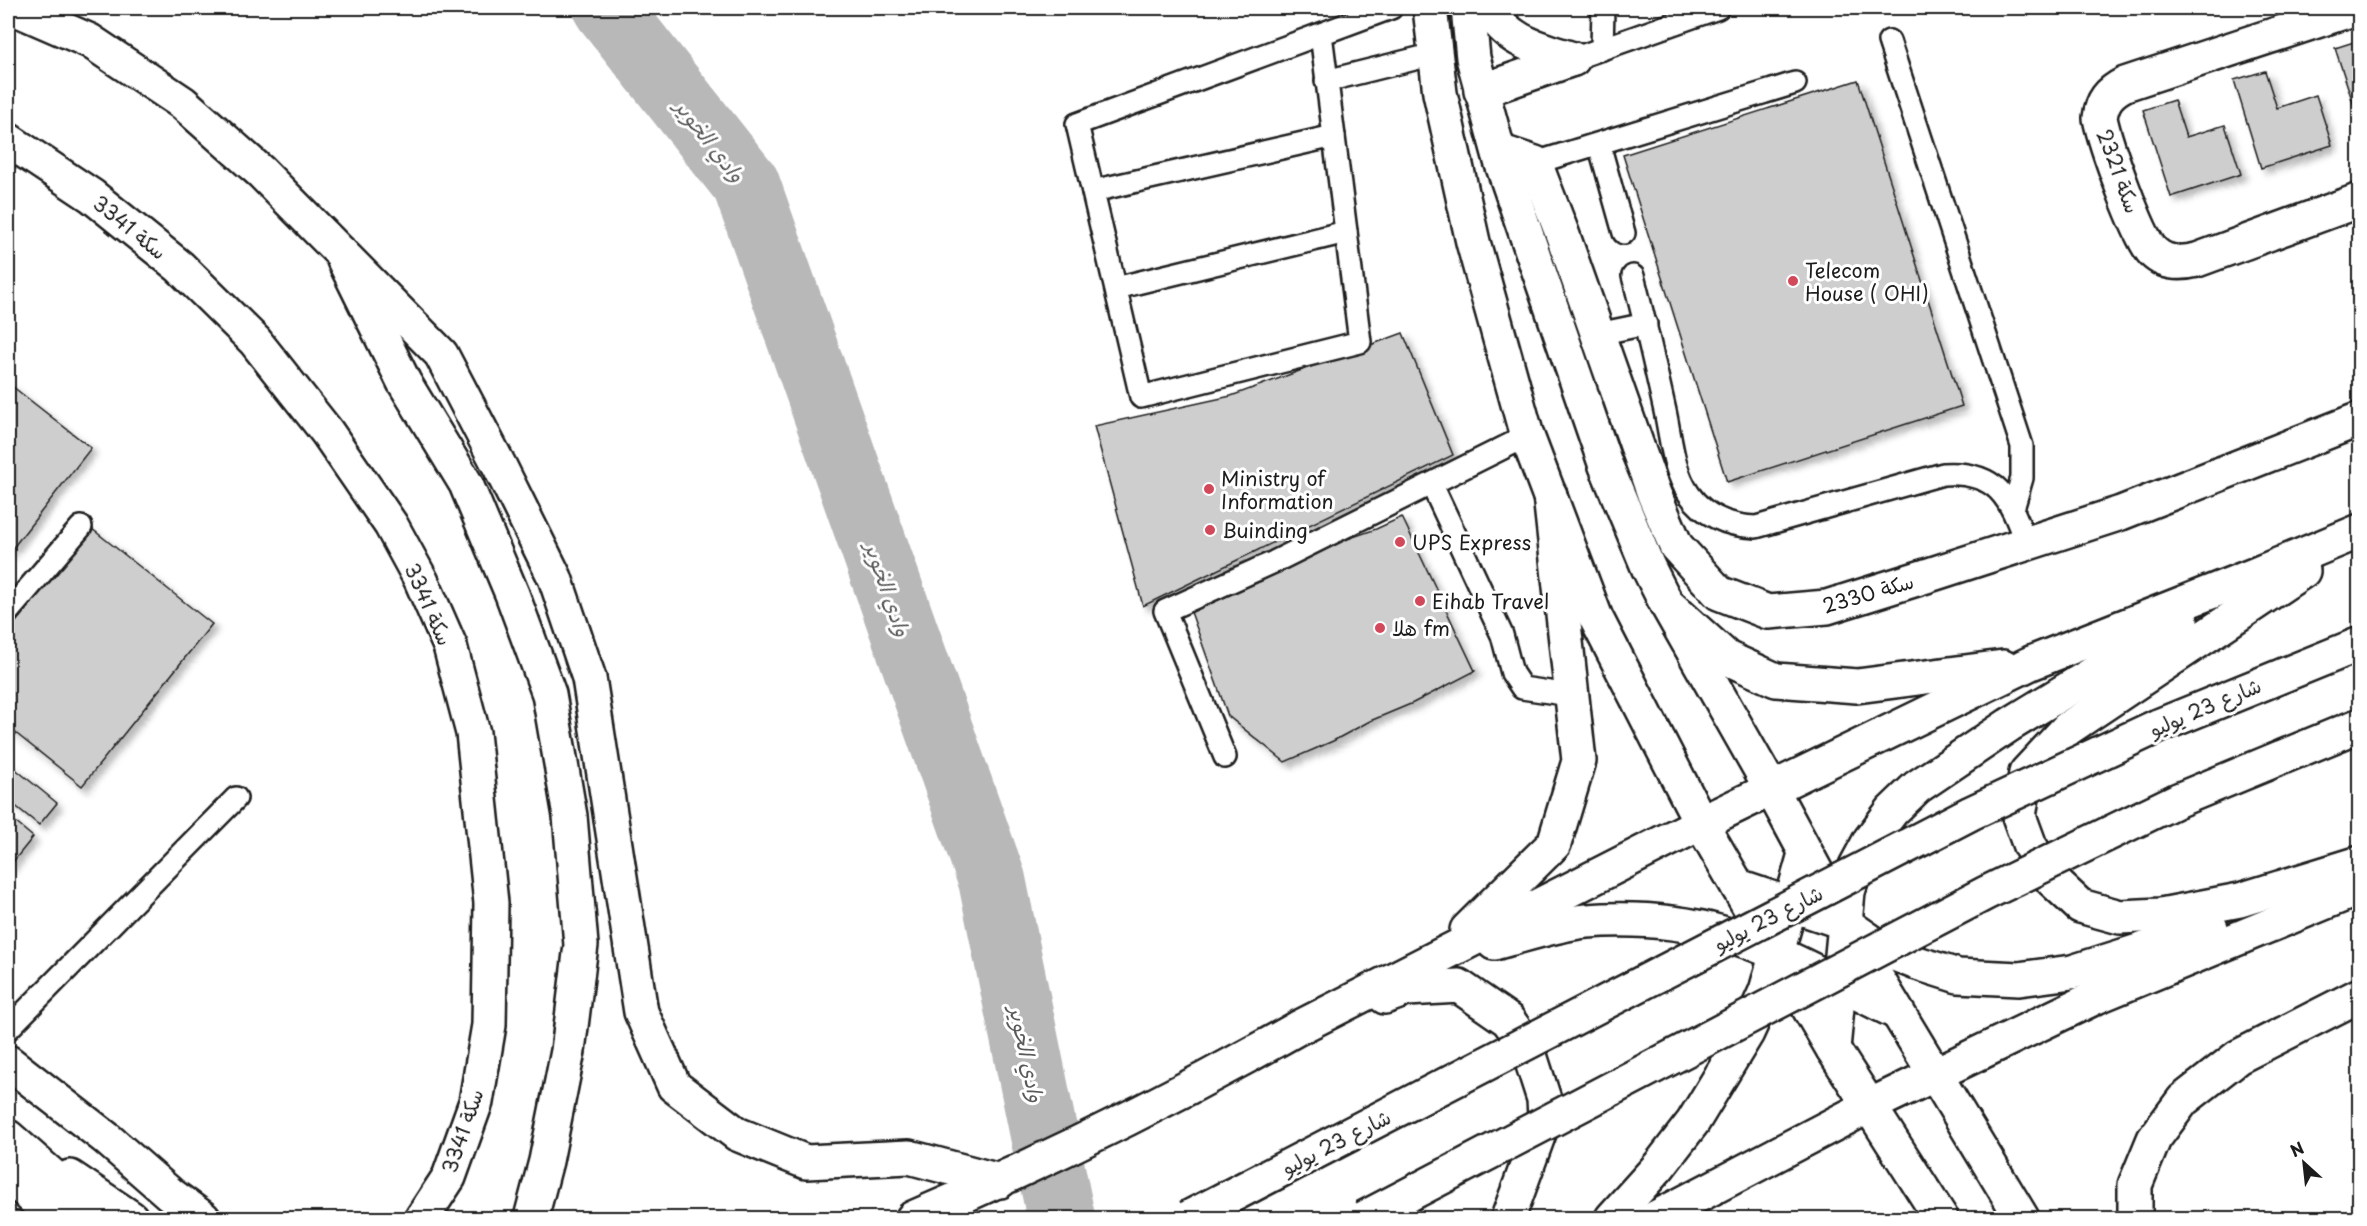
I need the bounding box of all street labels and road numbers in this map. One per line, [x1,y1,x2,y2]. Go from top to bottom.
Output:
street label: سكة 2321 [2090,125,2148,217]
street label: سكة 3341 [87,188,173,266]
street label: سكة 3341 [398,558,460,650]
street label: سكة 2330 [1819,566,1917,620]
street label: شارع 23 يوليو [2143,670,2266,744]
street label: شارع 23 يوليو [1707,878,1828,959]
street label: سكة 3341 [434,1085,490,1177]
street label: شارع 23 يوليو [1275,1102,1396,1183]

